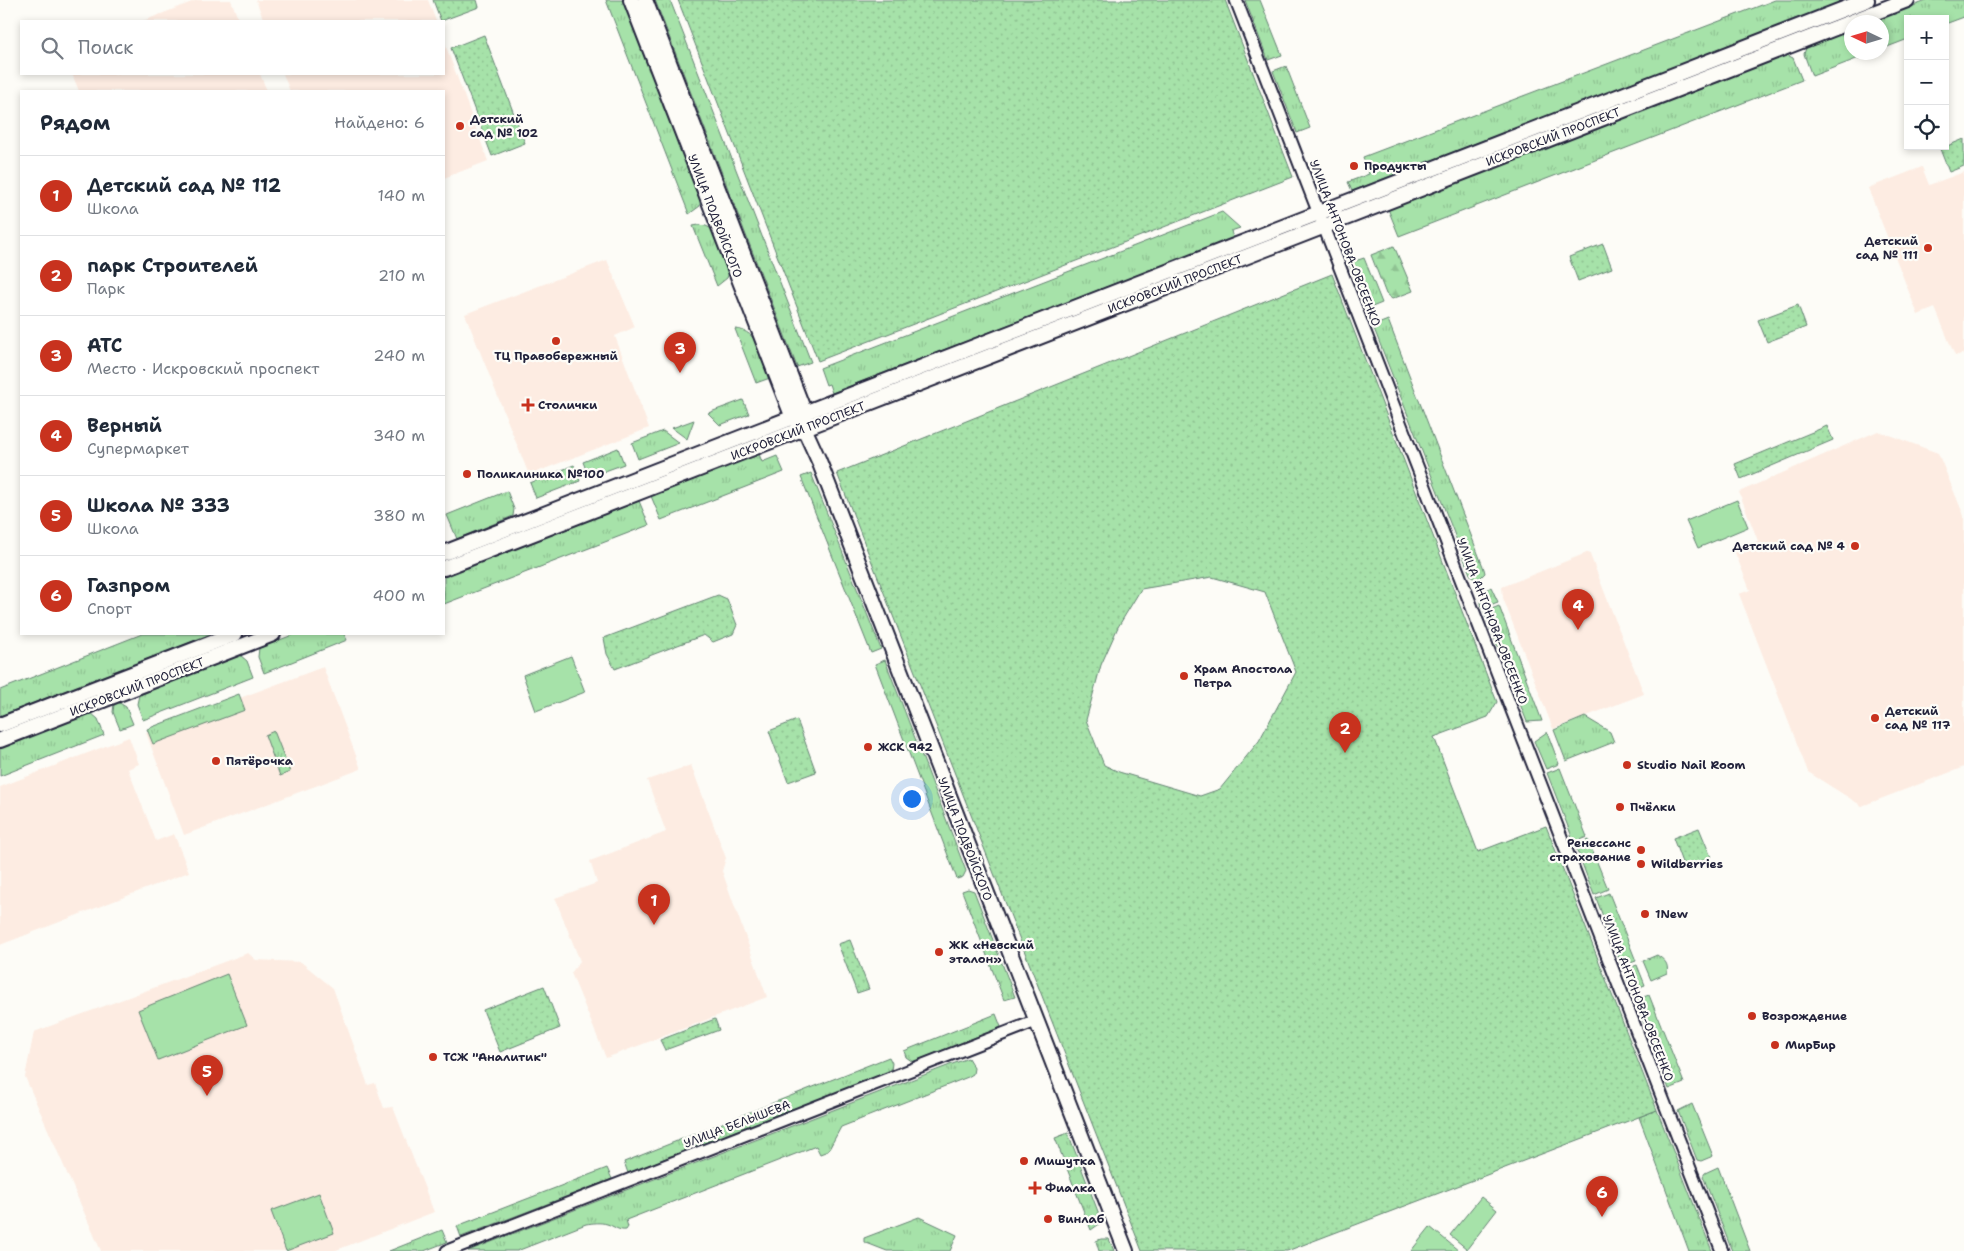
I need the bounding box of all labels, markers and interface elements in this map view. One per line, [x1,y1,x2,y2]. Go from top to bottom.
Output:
north arrow [1844,15,1889,60]
map controls [1904,15,1949,150]
button: + [1904,15,1949,60]
search box [20,20,445,75]
icon: search [38,34,66,62]
text: Поиск [78,35,133,60]
button: − [1904,60,1949,105]
street label: ИСКРОВСКИЙ ПРОСПЕКТ [1483,104,1623,170]
button: locate [1904,105,1949,150]
text: Рядом [40,109,110,137]
place label: Детский сад № 102 [470,111,539,141]
text: Найдено: 6 [334,112,425,133]
marker: Детский сад № 102 [454,120,466,132]
street label: УЛИЦА ПОДВОЙСКОГО [684,152,746,280]
street label: УЛИЦА АНТОНОВА-ОВСЕЕНКО [1306,157,1384,329]
place label: Продукты [1364,158,1427,174]
marker: Продукты [1348,160,1360,172]
text: Детский сад № 112 [87,173,281,198]
text: 1 [52,185,60,206]
text: 140 m [378,185,425,206]
text: Школа [87,198,139,219]
place label: Детский сад № 111 [1856,233,1919,263]
marker: Детский сад № 111 [1922,242,1934,254]
street label: ИСКРОВСКИЙ ПРОСПЕКТ [1105,251,1245,317]
text: парк Строителей [87,253,258,278]
text: 2 [50,265,62,286]
text: 210 m [378,265,425,286]
text: Парк [87,278,125,299]
pin: 3 [664,332,696,373]
text: АТС [87,333,122,358]
marker: ТЦ Правобережный [550,335,562,347]
text: 3 [50,345,62,366]
text: 240 m [373,345,425,366]
place label: ТЦ Правобережный [494,348,619,364]
text: Место · Искровский проспект [87,358,319,379]
place label: Столички [538,397,598,413]
street label: ИСКРОВСКИЙ ПРОСПЕКТ [728,398,868,464]
marker: Столички [522,399,534,411]
text: Верный [87,413,162,438]
text: 4 [50,425,62,446]
text: 340 m [373,425,425,446]
text: Супермаркет [87,438,189,459]
place label: Поликлиника №100 [477,466,604,482]
marker: Поликлиника №100 [461,468,473,480]
text: Школа № 333 [87,493,230,518]
text: 5 [51,505,61,526]
text: 380 m [373,505,425,526]
text: Школа [87,518,139,539]
street label: УЛИЦА АНТОНОВА-ОВСЕЕНКО [1453,535,1531,707]
place label: Детский сад № 4 [1733,538,1846,554]
marker: Детский сад № 4 [1849,540,1861,552]
text: Газпром [87,573,170,598]
text: 6 [50,585,62,606]
text: 400 m [372,585,425,606]
pin: 4 [1562,589,1594,630]
text: Спорт [87,598,132,619]
street label: ИСКРОВСКИЙ ПРОСПЕКТ [67,654,207,720]
place label: Храм Апостола Петра [1194,661,1293,691]
marker: Храм Апостола Петра [1178,670,1190,682]
place label: Детский сад № 117 [1885,703,1951,733]
pin: 2 [1329,712,1361,753]
marker: Детский сад № 117 [1869,712,1881,724]
place label: ЖСК 942 [878,739,933,755]
marker: ЖСК 942 [862,741,874,753]
place label: Пятёрочка [226,753,294,769]
marker: Пятёрочка [210,755,222,767]
place label: Studio Nail Room [1637,757,1746,773]
marker: Studio Nail Room [1621,759,1633,771]
street label: УЛИЦА ПОДВОЙСКОГО [934,775,996,903]
your location [899,786,925,812]
place label: Пчёлки [1630,799,1676,815]
marker: Пчёлки [1614,801,1626,813]
place label: Ренессанс страхование [1549,835,1631,865]
marker: Ренессанс страхование [1635,844,1647,856]
place label: Wildberries [1651,856,1723,872]
marker: Wildberries [1635,858,1647,870]
pin: 1 [638,884,670,925]
place label: 1New [1655,906,1688,922]
marker: 1New [1639,908,1651,920]
street label: УЛИЦА АНТОНОВА-ОВСЕЕНКО [1599,912,1677,1084]
place label: ЖК «Невский эталон» [949,937,1034,967]
marker: ЖК «Невский эталон» [933,946,945,958]
place label: Возрождение [1762,1008,1847,1024]
marker: Возрождение [1746,1010,1758,1022]
place label: МирБир [1785,1037,1836,1053]
marker: МирБир [1769,1039,1781,1051]
place label: ТСЖ "Аналитик" [443,1049,547,1065]
marker: ТСЖ "Аналитик" [427,1051,439,1063]
pin: 5 [191,1055,223,1096]
street label: УЛИЦА БЕЛЫШЕВА [681,1096,793,1152]
place label: Мишутка [1034,1153,1096,1169]
marker: Мишутка [1018,1155,1030,1167]
pin: 6 [1586,1176,1618,1217]
place label: Фиалка [1045,1180,1096,1196]
marker: Фиалка [1029,1182,1041,1194]
place label: Винлаб [1058,1211,1105,1227]
marker: Винлаб [1042,1213,1054,1225]

